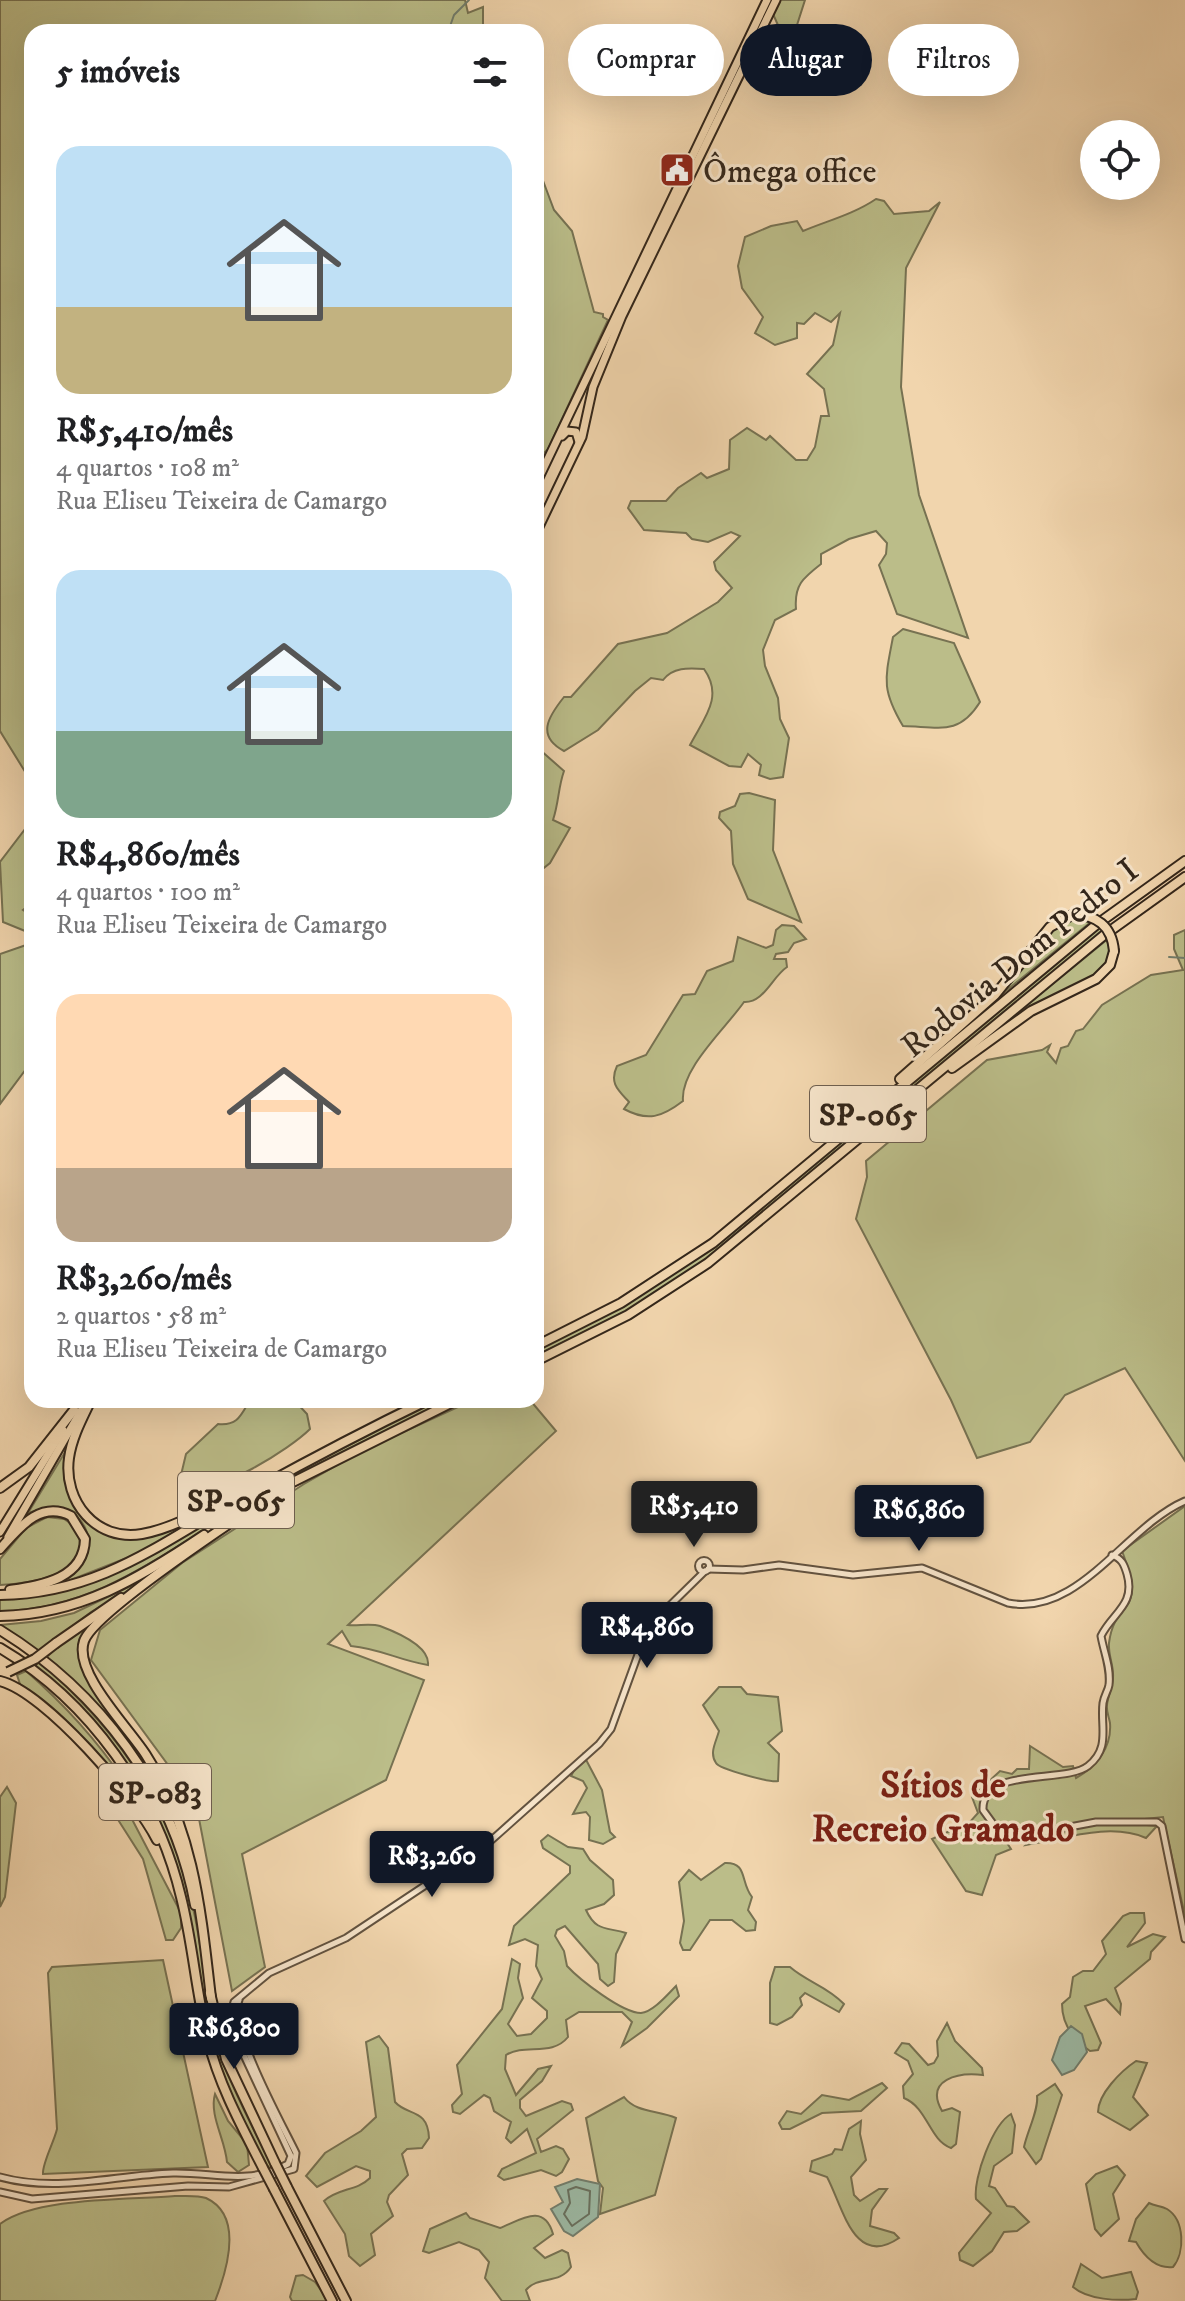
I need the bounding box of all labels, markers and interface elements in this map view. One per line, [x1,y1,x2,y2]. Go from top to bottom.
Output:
chip: Comprar [568,24,724,96]
chip: Alugar [740,24,872,96]
chip: Filtros [888,24,1019,96]
icon: filters [468,50,512,94]
text: 5 imóveis [56,51,180,93]
map controls [1080,120,1160,200]
button: locate [1080,120,1160,200]
public building icon: Ômega office [658,151,696,189]
place label: Ômega office [703,151,877,193]
icon: home [212,198,356,342]
text: R$5,410/mês [56,410,233,452]
text: 4 quartos · 108 m² [56,452,239,485]
text: Rua Eliseu Teixeira de Camargo [56,485,387,518]
icon: home [212,622,356,766]
text: R$4,860/mês [56,834,240,876]
street label: Rodovia Dom Pedro I [893,850,1148,1067]
text: 4 quartos · 100 m² [56,876,240,909]
text: Rua Eliseu Teixeira de Camargo [56,909,387,942]
icon: home [212,1046,356,1190]
road number: SP-065 [810,1086,926,1142]
text: R$3,260/mês [56,1258,232,1300]
text: 2 quartos · 58 m² [56,1300,226,1333]
text: Rua Eliseu Teixeira de Camargo [56,1333,387,1366]
road number: SP-065 [178,1472,294,1528]
pin: R$5,410 [620,1481,768,1549]
pin: R$6,860 [845,1485,993,1553]
text: R$5,410 [649,1490,739,1523]
text: R$6,860 [873,1494,965,1527]
pin: R$4,860 [573,1602,721,1670]
text: R$4,860 [600,1611,694,1644]
district label: Sítios de Recreio Gramado [812,1762,1074,1854]
road number: SP-083 [99,1764,211,1820]
pin: R$3,260 [358,1831,506,1899]
text: R$3,260 [388,1840,476,1873]
pin: R$6,800 [160,2003,308,2071]
text: R$6,800 [187,2012,281,2045]

